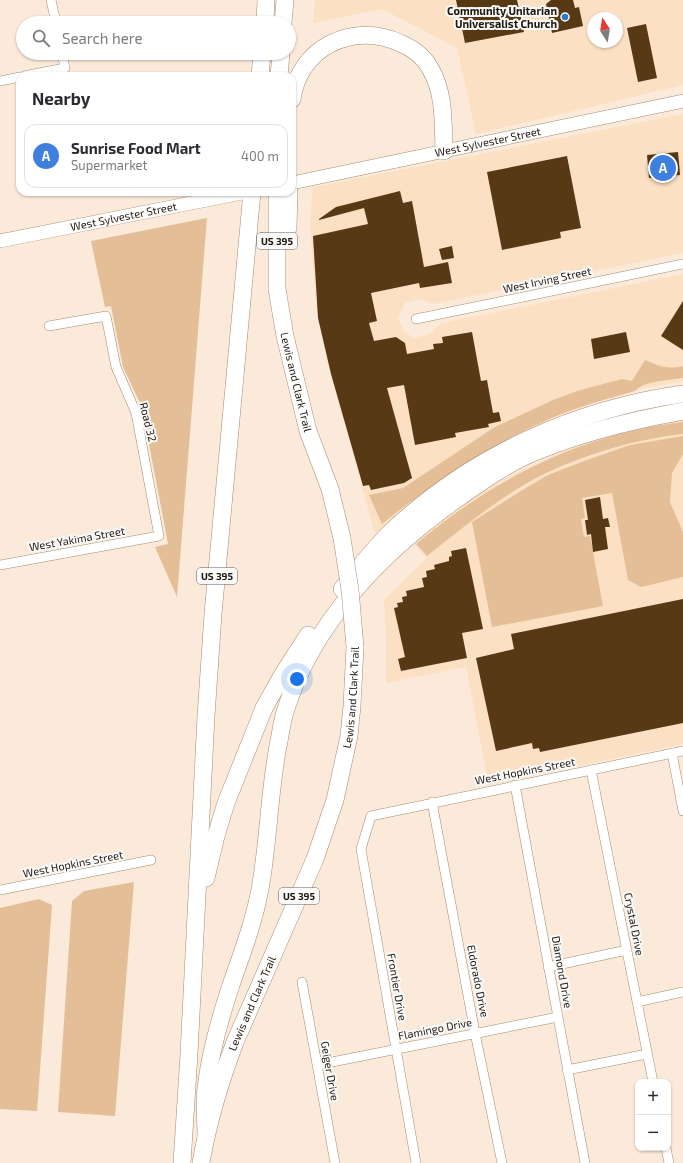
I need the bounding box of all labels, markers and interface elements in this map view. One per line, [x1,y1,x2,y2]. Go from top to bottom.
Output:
place label: Community Unitarian Universalist Church [447,4,557,30]
marker: Community Unitarian Universalist Church [560,12,570,22]
north arrow [587,12,623,48]
search box [16,16,296,60]
icon: search [30,27,52,49]
text: Search here [62,29,143,47]
text: Nearby [32,88,90,108]
street label: West Sylvester Street [433,124,542,159]
text: Sunrise Food Mart [71,139,201,157]
text: A [42,148,50,164]
text: 400 m [241,148,279,164]
pin: A [650,153,676,183]
text: Supermarket [71,157,148,173]
street label: West Sylvester Street [69,199,178,233]
road number: US 395 [257,233,297,249]
street label: West Irving Street [502,264,592,295]
street label: Lewis and Clark Trail [278,331,315,434]
street label: Road 32 [137,401,160,443]
street label: West Yakima Street [28,524,126,553]
road number: US 395 [197,568,237,584]
street label: Lewis and Clark Trail [339,645,361,750]
your location [287,669,307,689]
street label: West Hopkins Street [474,754,576,787]
street label: West Hopkins Street [22,847,124,880]
road number: US 395 [279,888,319,904]
street label: Crystal Drive [622,891,647,957]
street label: Diamond Drive [550,935,575,1009]
street label: Eldorado Drive [465,944,492,1018]
street label: Frontier Drive [385,952,410,1022]
street label: Lewis and Clark Trail [225,953,278,1053]
street label: Flamingo Drive [397,1015,473,1042]
street label: Geiger Drive [319,1040,342,1102]
map controls [635,1079,671,1151]
button: + [635,1079,671,1115]
button: − [635,1115,671,1151]

